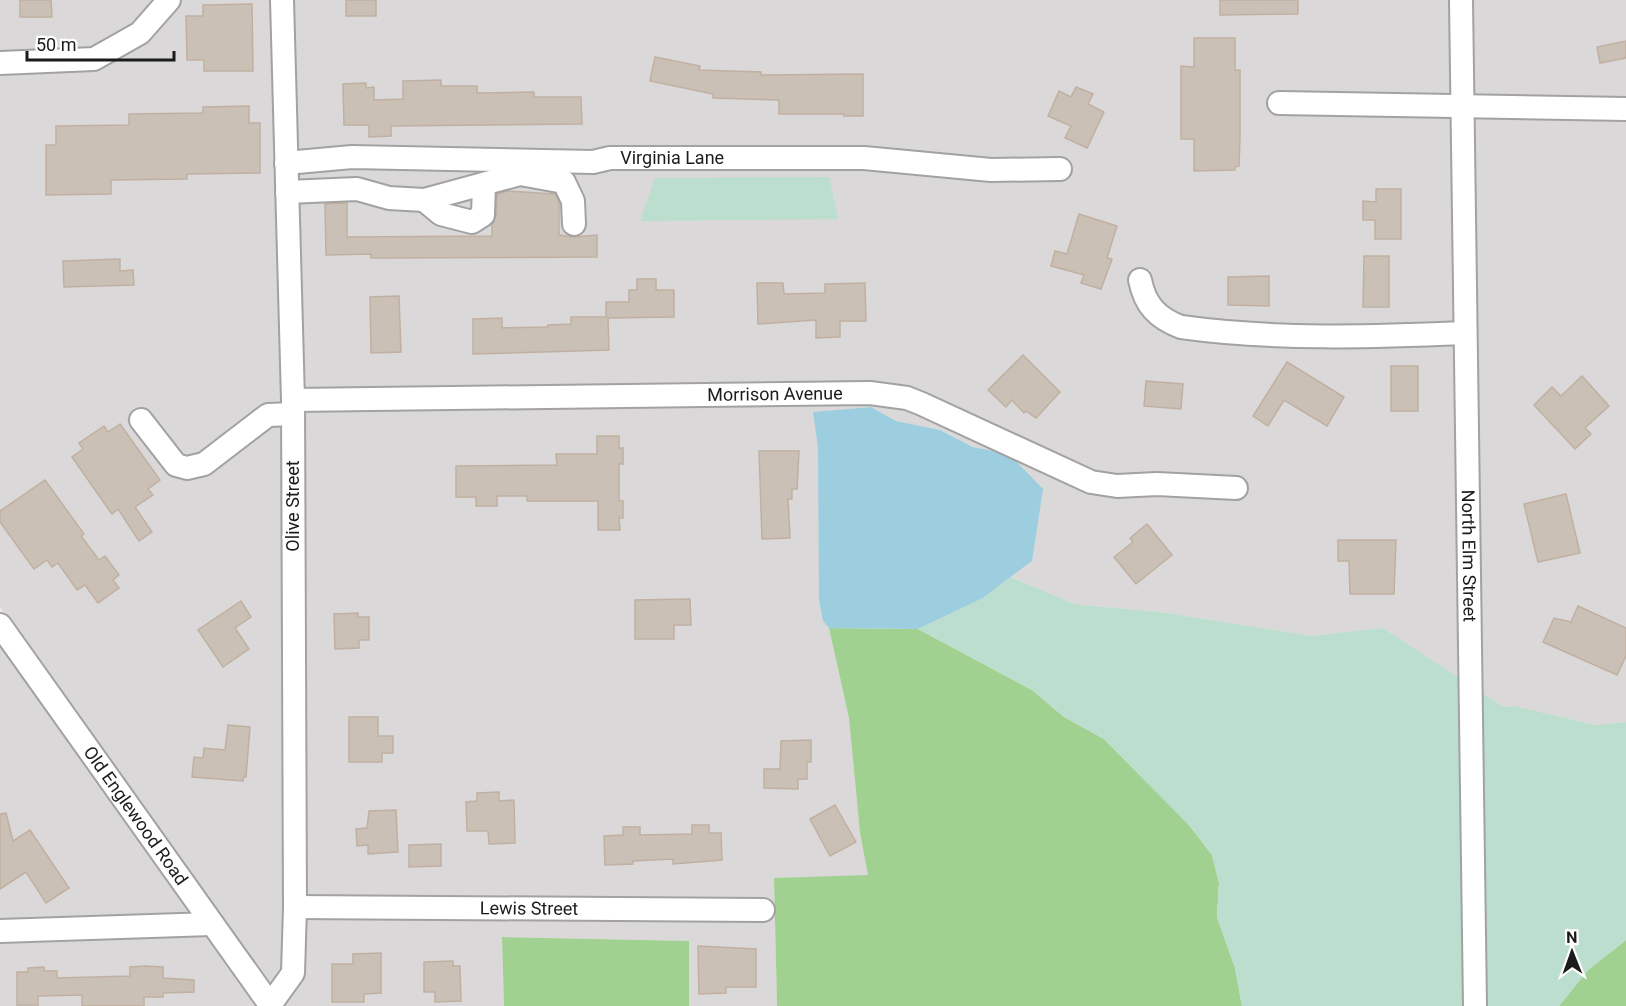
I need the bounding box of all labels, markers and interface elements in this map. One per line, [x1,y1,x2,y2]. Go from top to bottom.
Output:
scale bar [27,24,174,62]
text: 50 m [36,34,76,55]
street label: Virginia Lane [620,147,724,168]
street label: Morrison Avenue [707,382,843,405]
street label: Olive Street [282,460,303,552]
street label: North Elm Street [1458,490,1481,622]
street label: Old Englewood Road [79,742,193,889]
street label: Lewis Street [480,897,578,919]
north arrow [1542,922,1602,982]
text: N [1566,928,1578,947]

